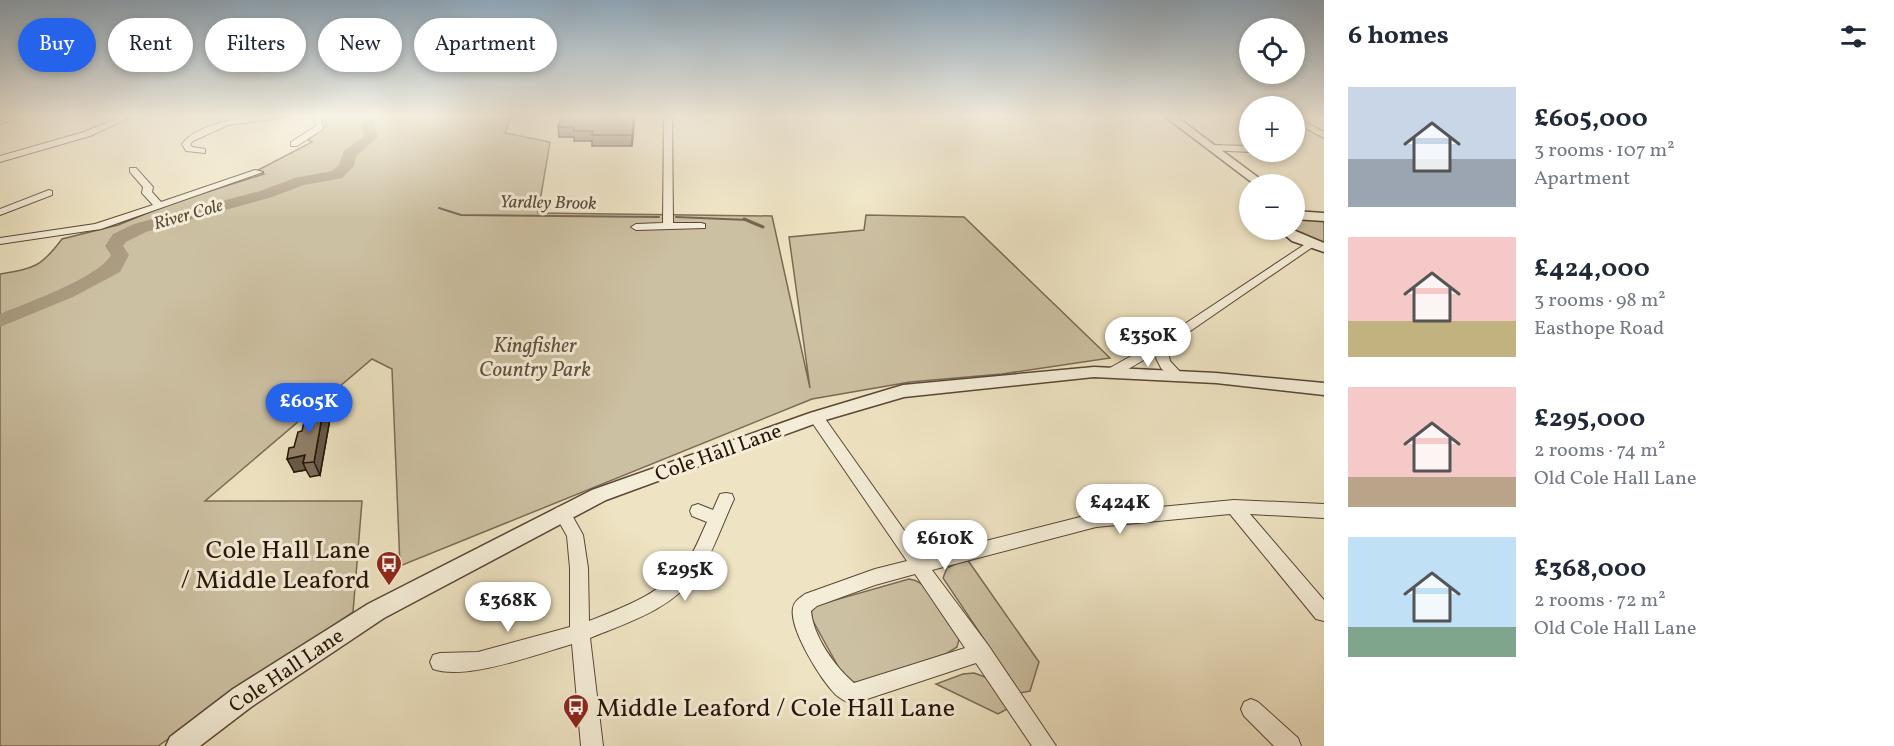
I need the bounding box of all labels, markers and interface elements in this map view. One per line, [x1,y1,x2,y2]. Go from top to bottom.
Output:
chip: Buy [18,18,96,72]
chip: Rent [108,18,193,72]
chip: Filters [205,18,306,72]
chip: New [318,18,402,72]
chip: Apartment [414,18,557,72]
map controls [1239,18,1305,240]
button: locate [1239,18,1305,84]
text: 6 homes [1348,18,1449,54]
icon: filters [1837,20,1870,53]
button: + [1239,96,1305,162]
text: £605,000 [1534,101,1648,137]
icon: home [1396,111,1468,183]
text: 3 rooms · 107 m² [1534,137,1675,165]
text: Apartment [1534,165,1630,193]
button: − [1239,174,1305,240]
water label: Yardley Brook [499,190,597,217]
water label: River Cole [151,193,227,237]
text: £424,000 [1534,251,1650,287]
icon: home [1396,261,1468,333]
text: 3 rooms · 98 m² [1534,287,1666,315]
text: Easthope Road [1534,315,1664,343]
pin: £350K [1106,317,1190,368]
text: £350K [1119,322,1177,350]
park label: Kingfisher Country Park [479,332,591,385]
pin: £605K [267,383,351,434]
text: £605K [280,388,338,416]
text: £295,000 [1534,401,1645,437]
icon: home [1396,411,1468,483]
street label: Cole Hall Lane [651,417,786,490]
text: 2 rooms · 74 m² [1534,437,1665,465]
text: Old Cole Hall Lane [1534,465,1696,493]
pin: £424K [1078,484,1162,535]
text: £424K [1090,489,1150,517]
pin: £610K [903,520,987,571]
text: £610K [916,525,974,553]
place label: Cole Hall Lane / Middle Leaford [181,533,370,599]
bus stop icon: Cole Hall Lane / Middle Leaford [374,549,404,587]
pin: £295K [643,551,727,602]
text: £368,000 [1534,551,1646,587]
text: £295K [657,556,713,584]
icon: home [1396,561,1468,633]
pin: £368K [466,582,550,633]
text: £368K [479,587,537,615]
text: 2 rooms · 72 m² [1534,587,1666,615]
text: Old Cole Hall Lane [1534,615,1696,643]
street label: Cole Hall Lane [224,622,350,720]
place label: Middle Leaford / Cole Hall Lane [596,691,955,727]
bus stop icon: Middle Leaford / Cole Hall Lane [561,692,591,730]

